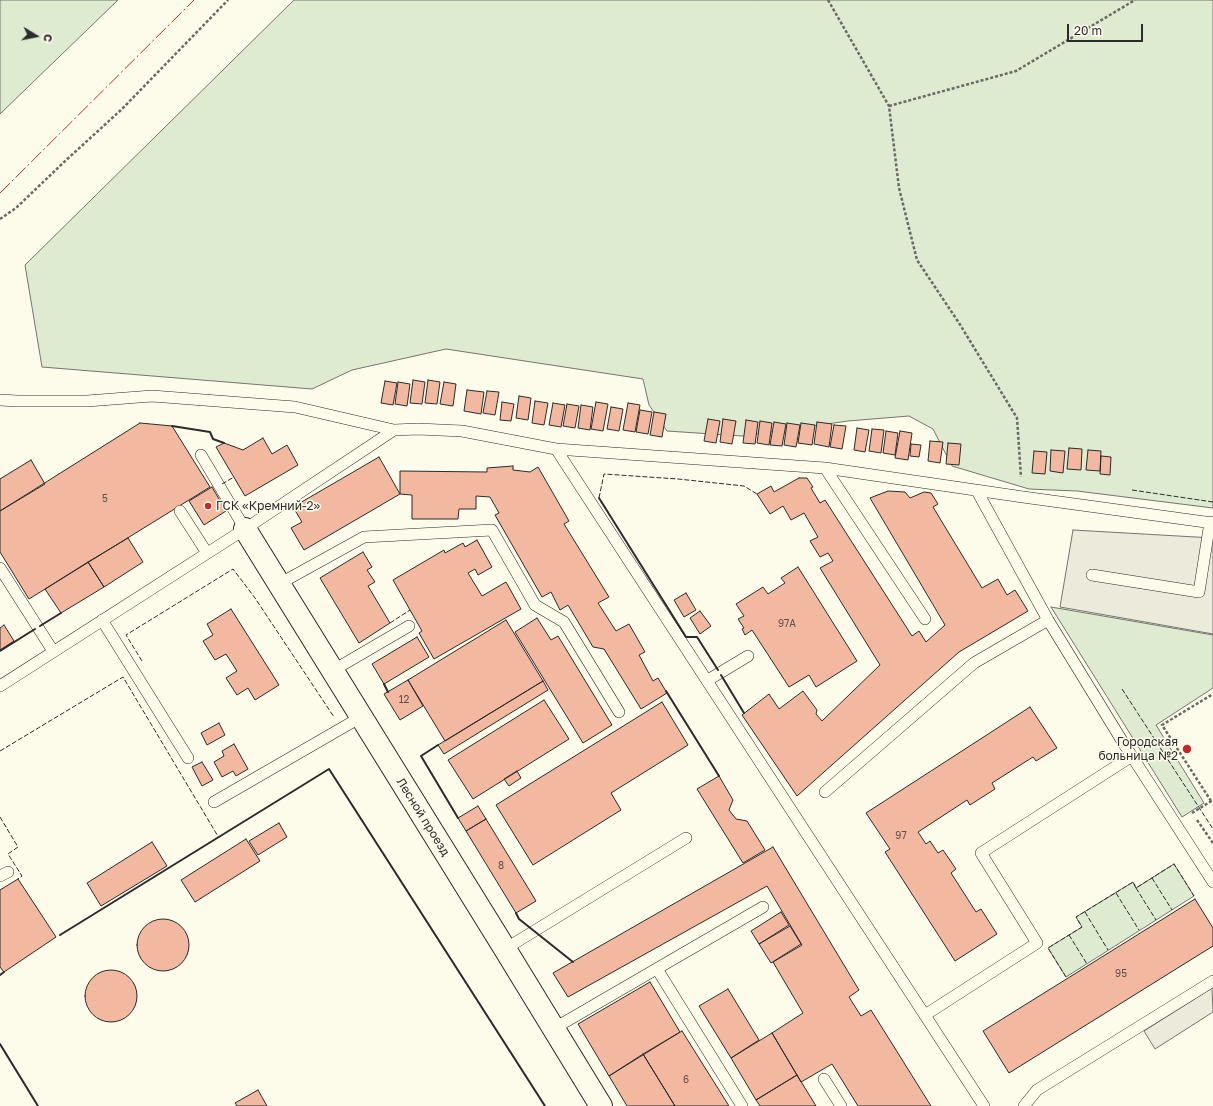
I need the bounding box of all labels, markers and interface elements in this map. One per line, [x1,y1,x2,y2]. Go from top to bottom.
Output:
north arrow [16,16,56,56]
scale bar [1069,16,1145,42]
text: 20 m [1074,23,1102,38]
text: С [41,33,55,43]
house number: 5 [102,493,108,505]
place label: ГСК «Кремний-2» [216,499,320,513]
marker: ГСК «Кремний-2» [203,501,213,511]
house number: 97А [778,618,796,630]
house number: 12 [399,694,409,706]
place label: Городская больница №2 [1098,735,1178,763]
marker: Городская больница №2 [1181,743,1193,755]
street label: Лесной проезд [393,775,453,859]
house number: 97 [895,830,907,842]
house number: 8 [498,860,504,872]
house number: 95 [1115,968,1127,980]
house number: 6 [683,1074,689,1086]

